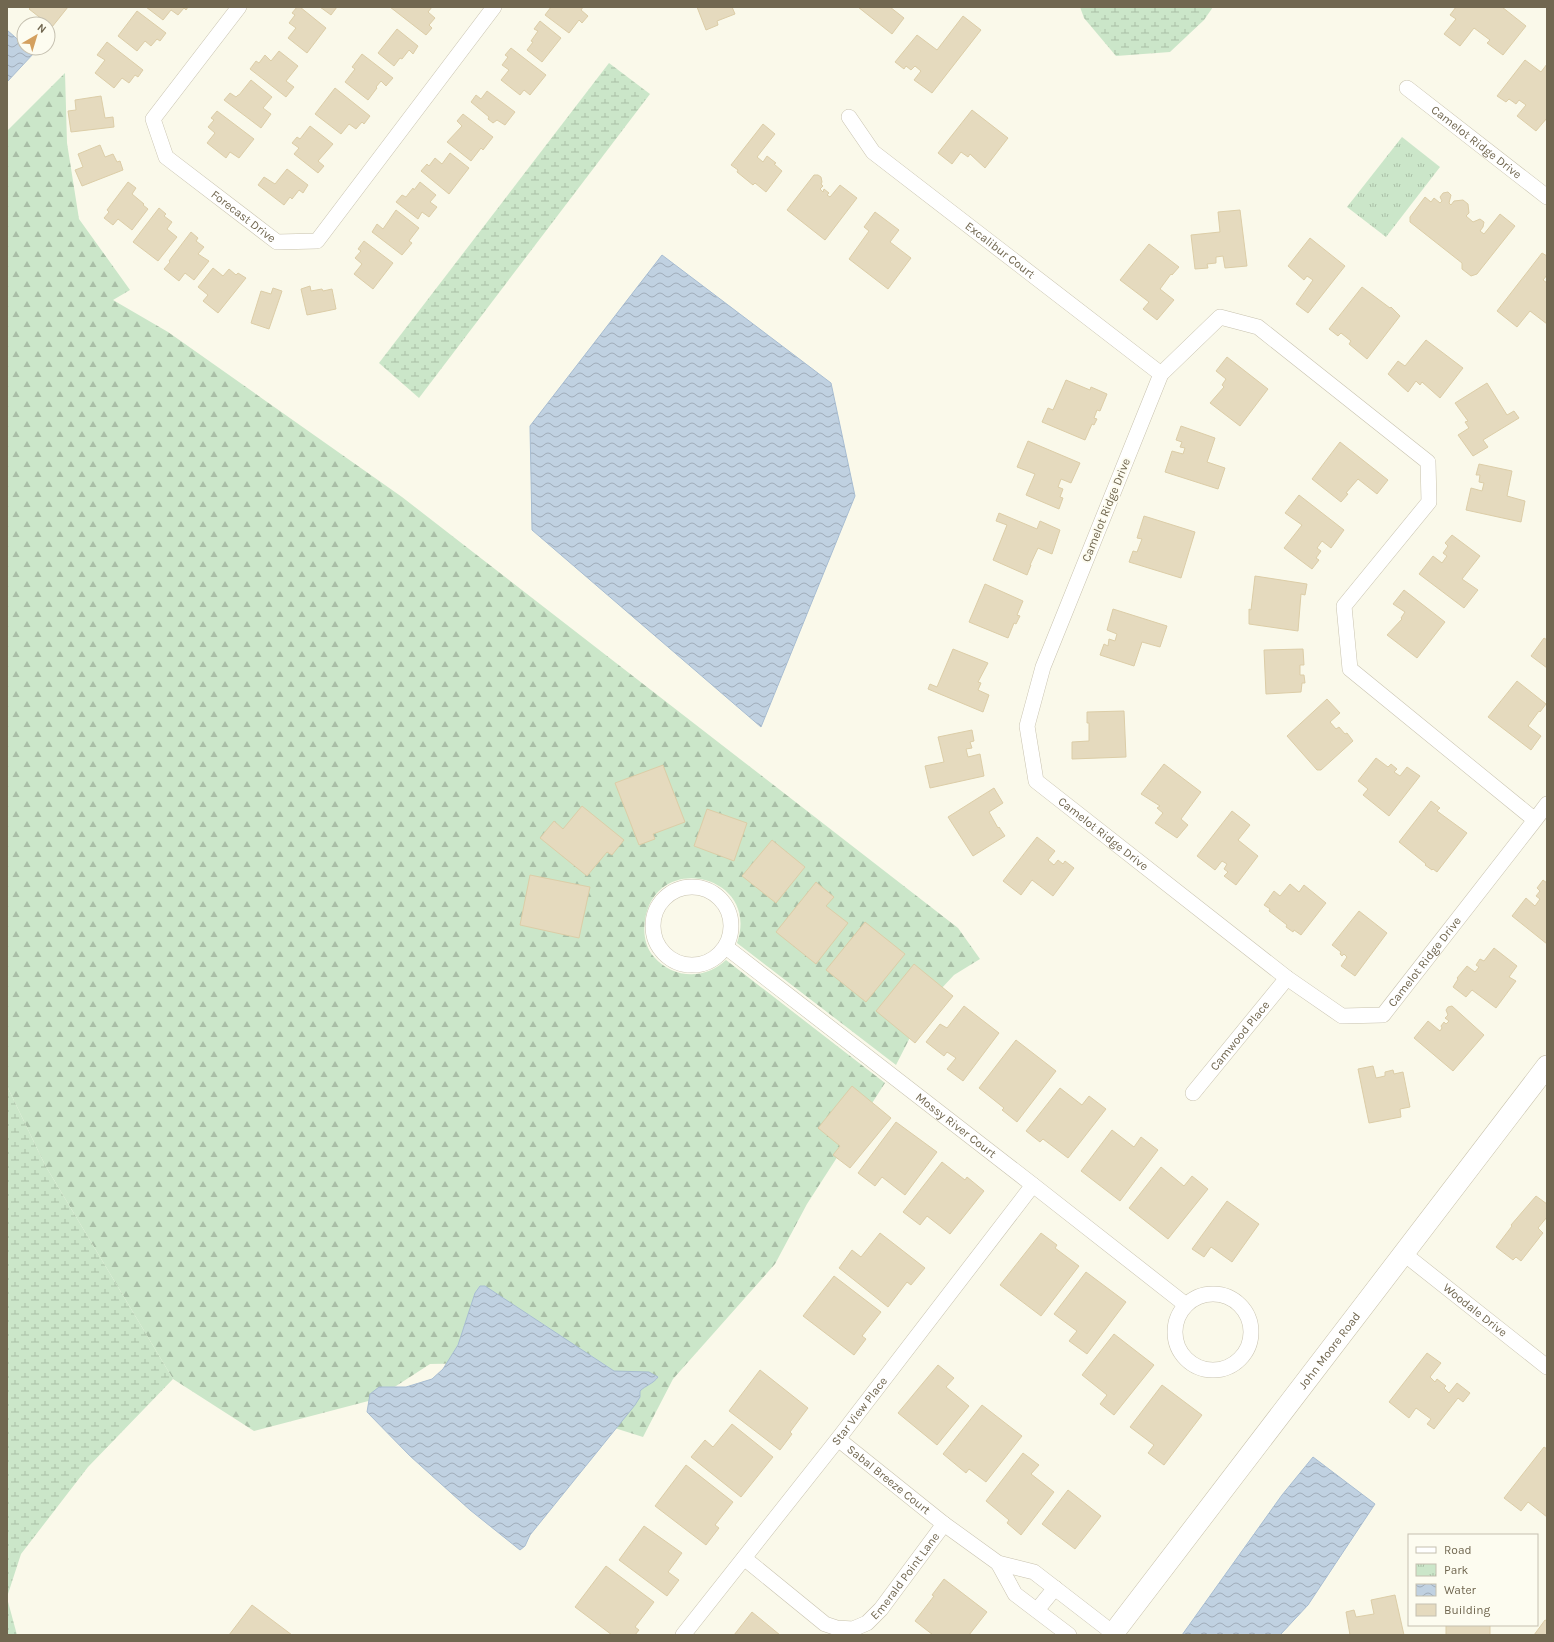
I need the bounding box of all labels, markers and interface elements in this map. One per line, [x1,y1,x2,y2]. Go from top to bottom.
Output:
north arrow [16,16,56,56]
text: N [35,21,49,36]
street label: Camelot Ridge Drive [1428,103,1524,182]
street label: Forecast Drive [208,187,279,245]
street label: Excalibur Court [962,219,1038,282]
street label: Camelot Ridge Drive [1079,456,1133,564]
street label: Camelot Ridge Drive [1055,794,1151,873]
street label: Camelot Ridge Drive [1385,914,1464,1010]
street label: Camwood Place [1207,998,1272,1073]
street label: Mossy River Court [913,1090,999,1161]
street label: Woodale Drive [1440,1281,1510,1340]
street label: John Moore Road [1296,1309,1363,1392]
street label: Star View Place [829,1374,890,1448]
street label: Sabal Breeze Court [844,1442,934,1518]
street label: Emerald Point Lane [868,1530,942,1622]
legend [1408,1534,1538,1626]
text: Road [1444,1543,1472,1557]
text: Park [1444,1563,1469,1577]
text: Water [1444,1583,1477,1597]
text: Building [1444,1603,1491,1617]

